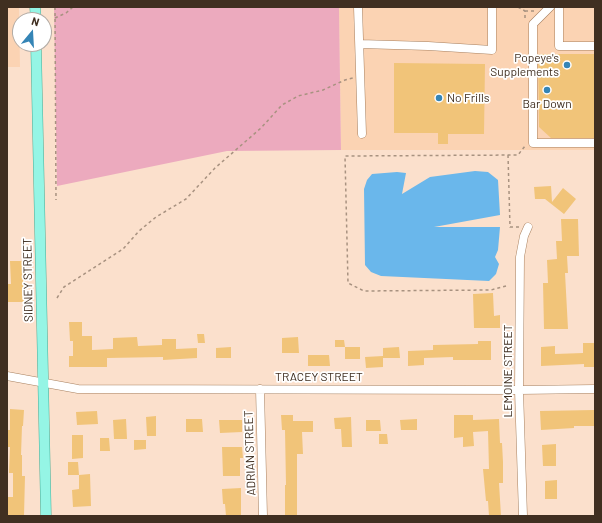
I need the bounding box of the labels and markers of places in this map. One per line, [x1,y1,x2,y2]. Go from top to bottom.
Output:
place label: Popeye's Supplements [490,51,559,79]
marker: Popeye's Supplements [562,60,572,70]
marker: Bar Down [542,85,552,95]
place label: No Frills [447,91,489,105]
marker: No Frills [434,93,444,103]
place label: Bar Down [522,97,572,111]

